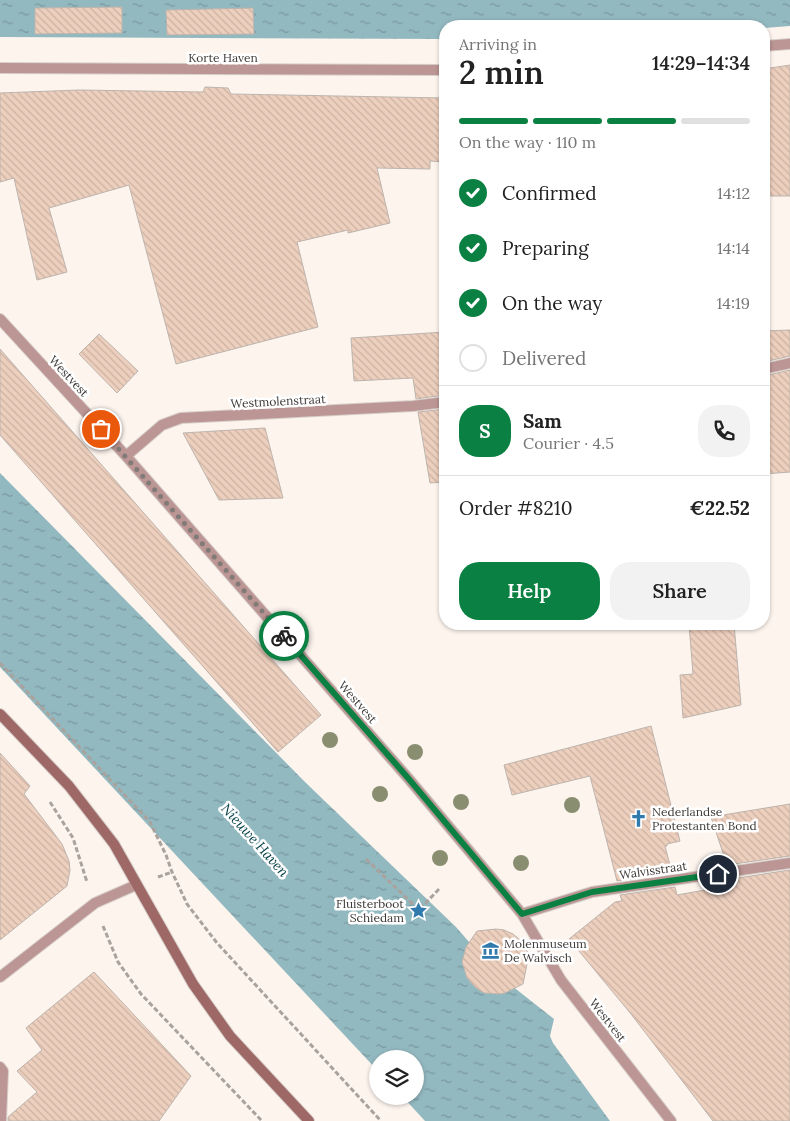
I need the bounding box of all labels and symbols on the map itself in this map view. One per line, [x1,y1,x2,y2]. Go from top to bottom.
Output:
street label: Korte Haven [188,50,258,65]
street label: Westvest [46,352,92,400]
street label: Westmolenstraat [230,391,326,411]
pin [80,408,122,450]
courier [259,611,309,661]
street label: Westvest [336,678,381,726]
water label: Nieuwe Haven [217,800,293,881]
place label: Nederlandse Protestanten Bond [652,804,757,833]
church icon: Nederlandse Protestanten Bond [628,808,648,828]
pin [697,853,739,895]
street label: Walvisstraat [618,858,688,882]
place label: Fluisterboot Schiedam [336,896,404,925]
place icon: Fluisterboot Schiedam [408,900,428,920]
place label: Molenmuseum De Walvisch [504,936,587,965]
museum icon: Molenmuseum De Walvisch [480,940,500,960]
street label: Westvest [586,995,630,1045]

